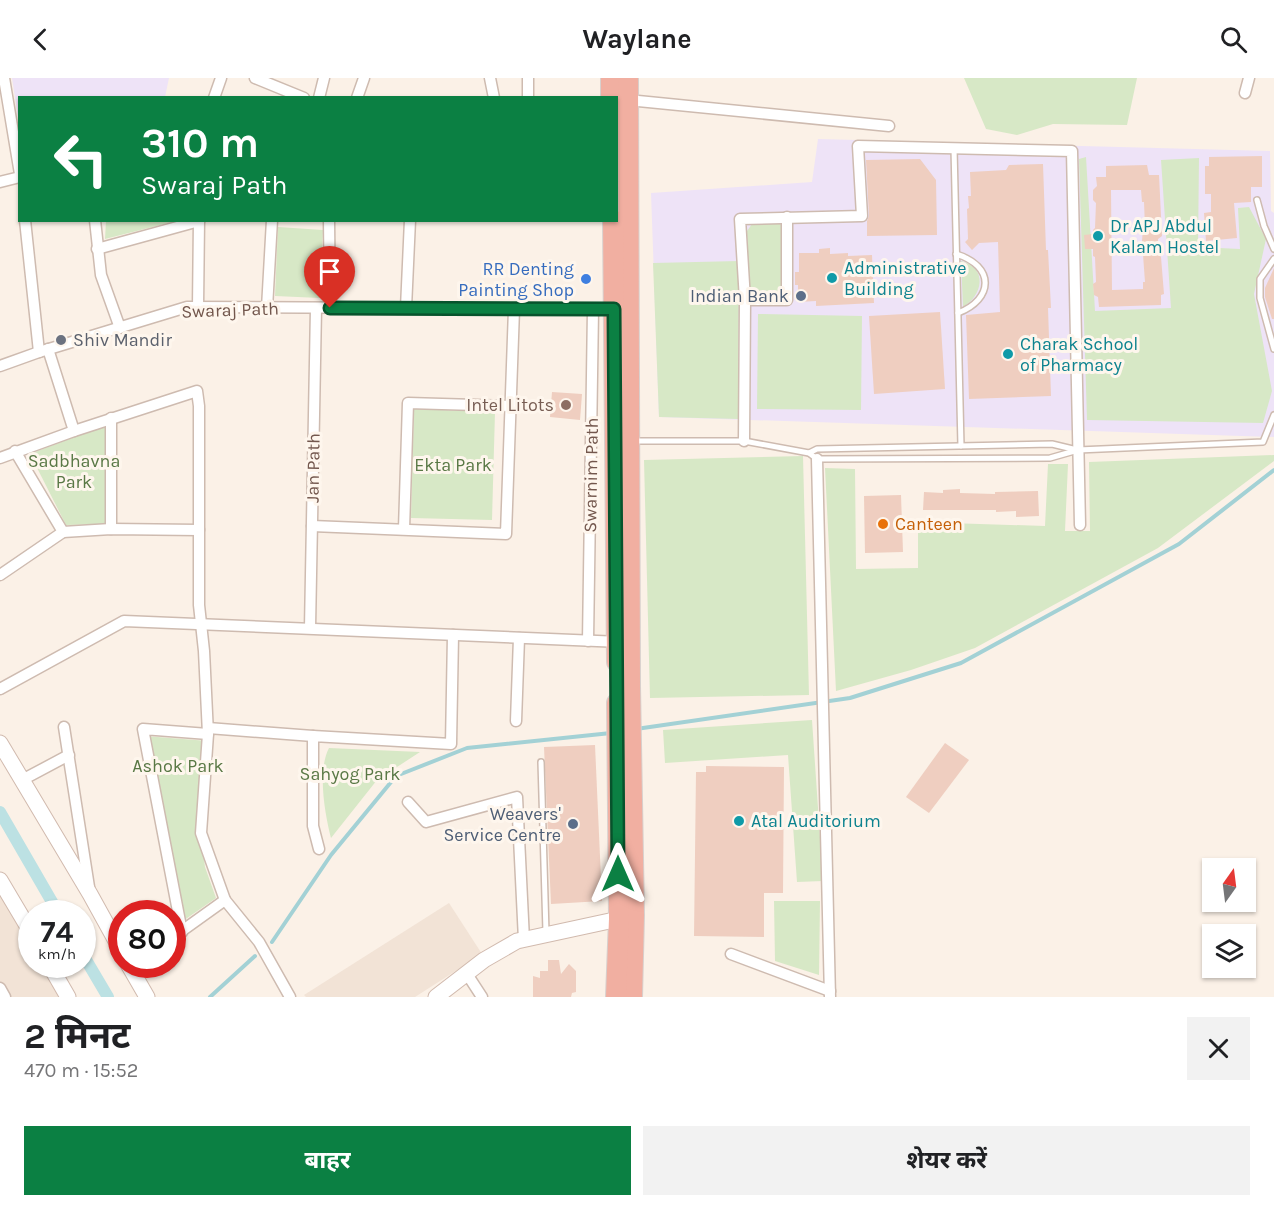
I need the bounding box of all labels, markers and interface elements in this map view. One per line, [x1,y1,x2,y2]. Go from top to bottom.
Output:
icon: back [24,23,57,56]
text: Waylane [582,23,692,55]
icon: search [1217,23,1250,56]
text: 310 m [141,118,259,168]
icon: left [42,120,120,198]
text: Swaraj Path [141,169,288,201]
place label: Dr APJ Abdul Kalam Hostel [1110,215,1219,258]
marker: Dr APJ Abdul Kalam Hostel [1091,229,1105,243]
pin [304,246,355,308]
icon: arrive [313,255,346,288]
place label: Administrative Building [844,257,967,300]
place label: RR Denting Painting Shop [458,258,574,301]
marker: Administrative Building [825,271,839,285]
marker: RR Denting Painting Shop [579,272,593,286]
place label: Indian Bank [690,285,789,307]
marker: Indian Bank [794,289,808,303]
street label: Swaraj Path [181,297,279,323]
place label: Shiv Mandir [73,329,172,351]
marker: Shiv Mandir [54,333,68,347]
place label: Charak School of Pharmacy [1020,333,1138,376]
marker: Charak School of Pharmacy [1001,347,1015,361]
place label: Intel Litots [466,394,554,416]
marker: Intel Litots [559,398,573,412]
street label: Swarnim Path [579,417,603,533]
street label: Jan Path [301,433,325,503]
park label: Sadbhavna Park [28,450,120,493]
park label: Ekta Park [414,454,492,476]
place label: Canteen [895,513,963,535]
marker: Canteen [876,517,890,531]
park label: Ashok Park [132,755,224,777]
park label: Sahyog Park [300,763,400,785]
place label: Weavers' Service Centre [443,803,561,846]
place label: Atal Auditorium [751,810,881,832]
marker: Atal Auditorium [732,814,746,828]
marker: Weavers' Service Centre [566,817,580,831]
position arrow [586,842,650,906]
north arrow [1202,858,1256,912]
map controls [1202,858,1256,978]
speed limit sign: 80 [108,900,186,978]
text: 74 [41,914,73,950]
button: layers [1202,924,1256,978]
text: km/h [38,945,76,963]
text: 2 मिनट [24,1015,130,1057]
button: close [1187,1017,1250,1080]
text: 470 m · 15:52 [24,1059,138,1082]
button: बाहर [24,1126,631,1195]
button: शेयर करें [643,1126,1250,1195]

